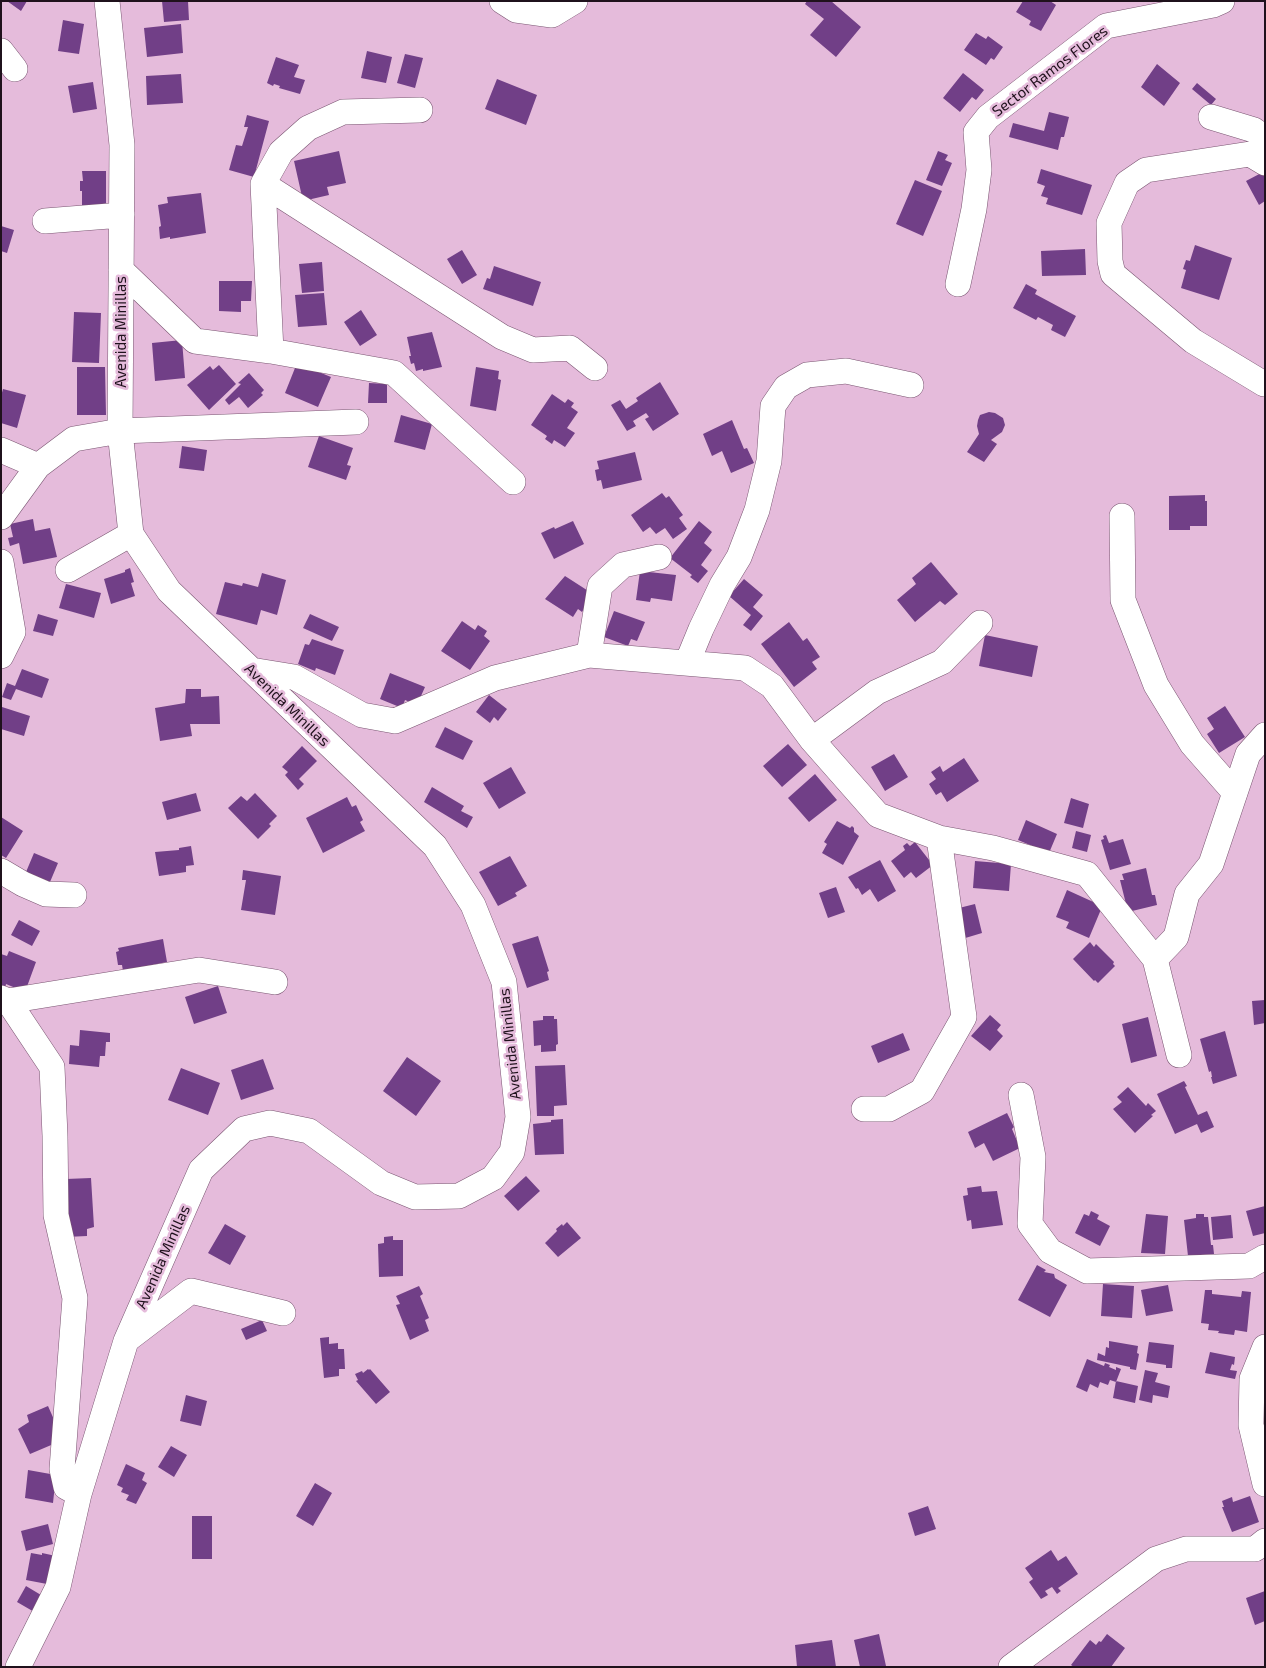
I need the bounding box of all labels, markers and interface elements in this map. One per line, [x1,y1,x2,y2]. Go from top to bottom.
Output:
street label: Sector Ramos Flores [989,22,1111,120]
street label: Avenida Minillas [112,276,130,388]
street label: Avenida Minillas [241,660,333,750]
street label: Avenida Minillas [495,988,525,1100]
street label: Avenida Minillas [132,1202,194,1312]

